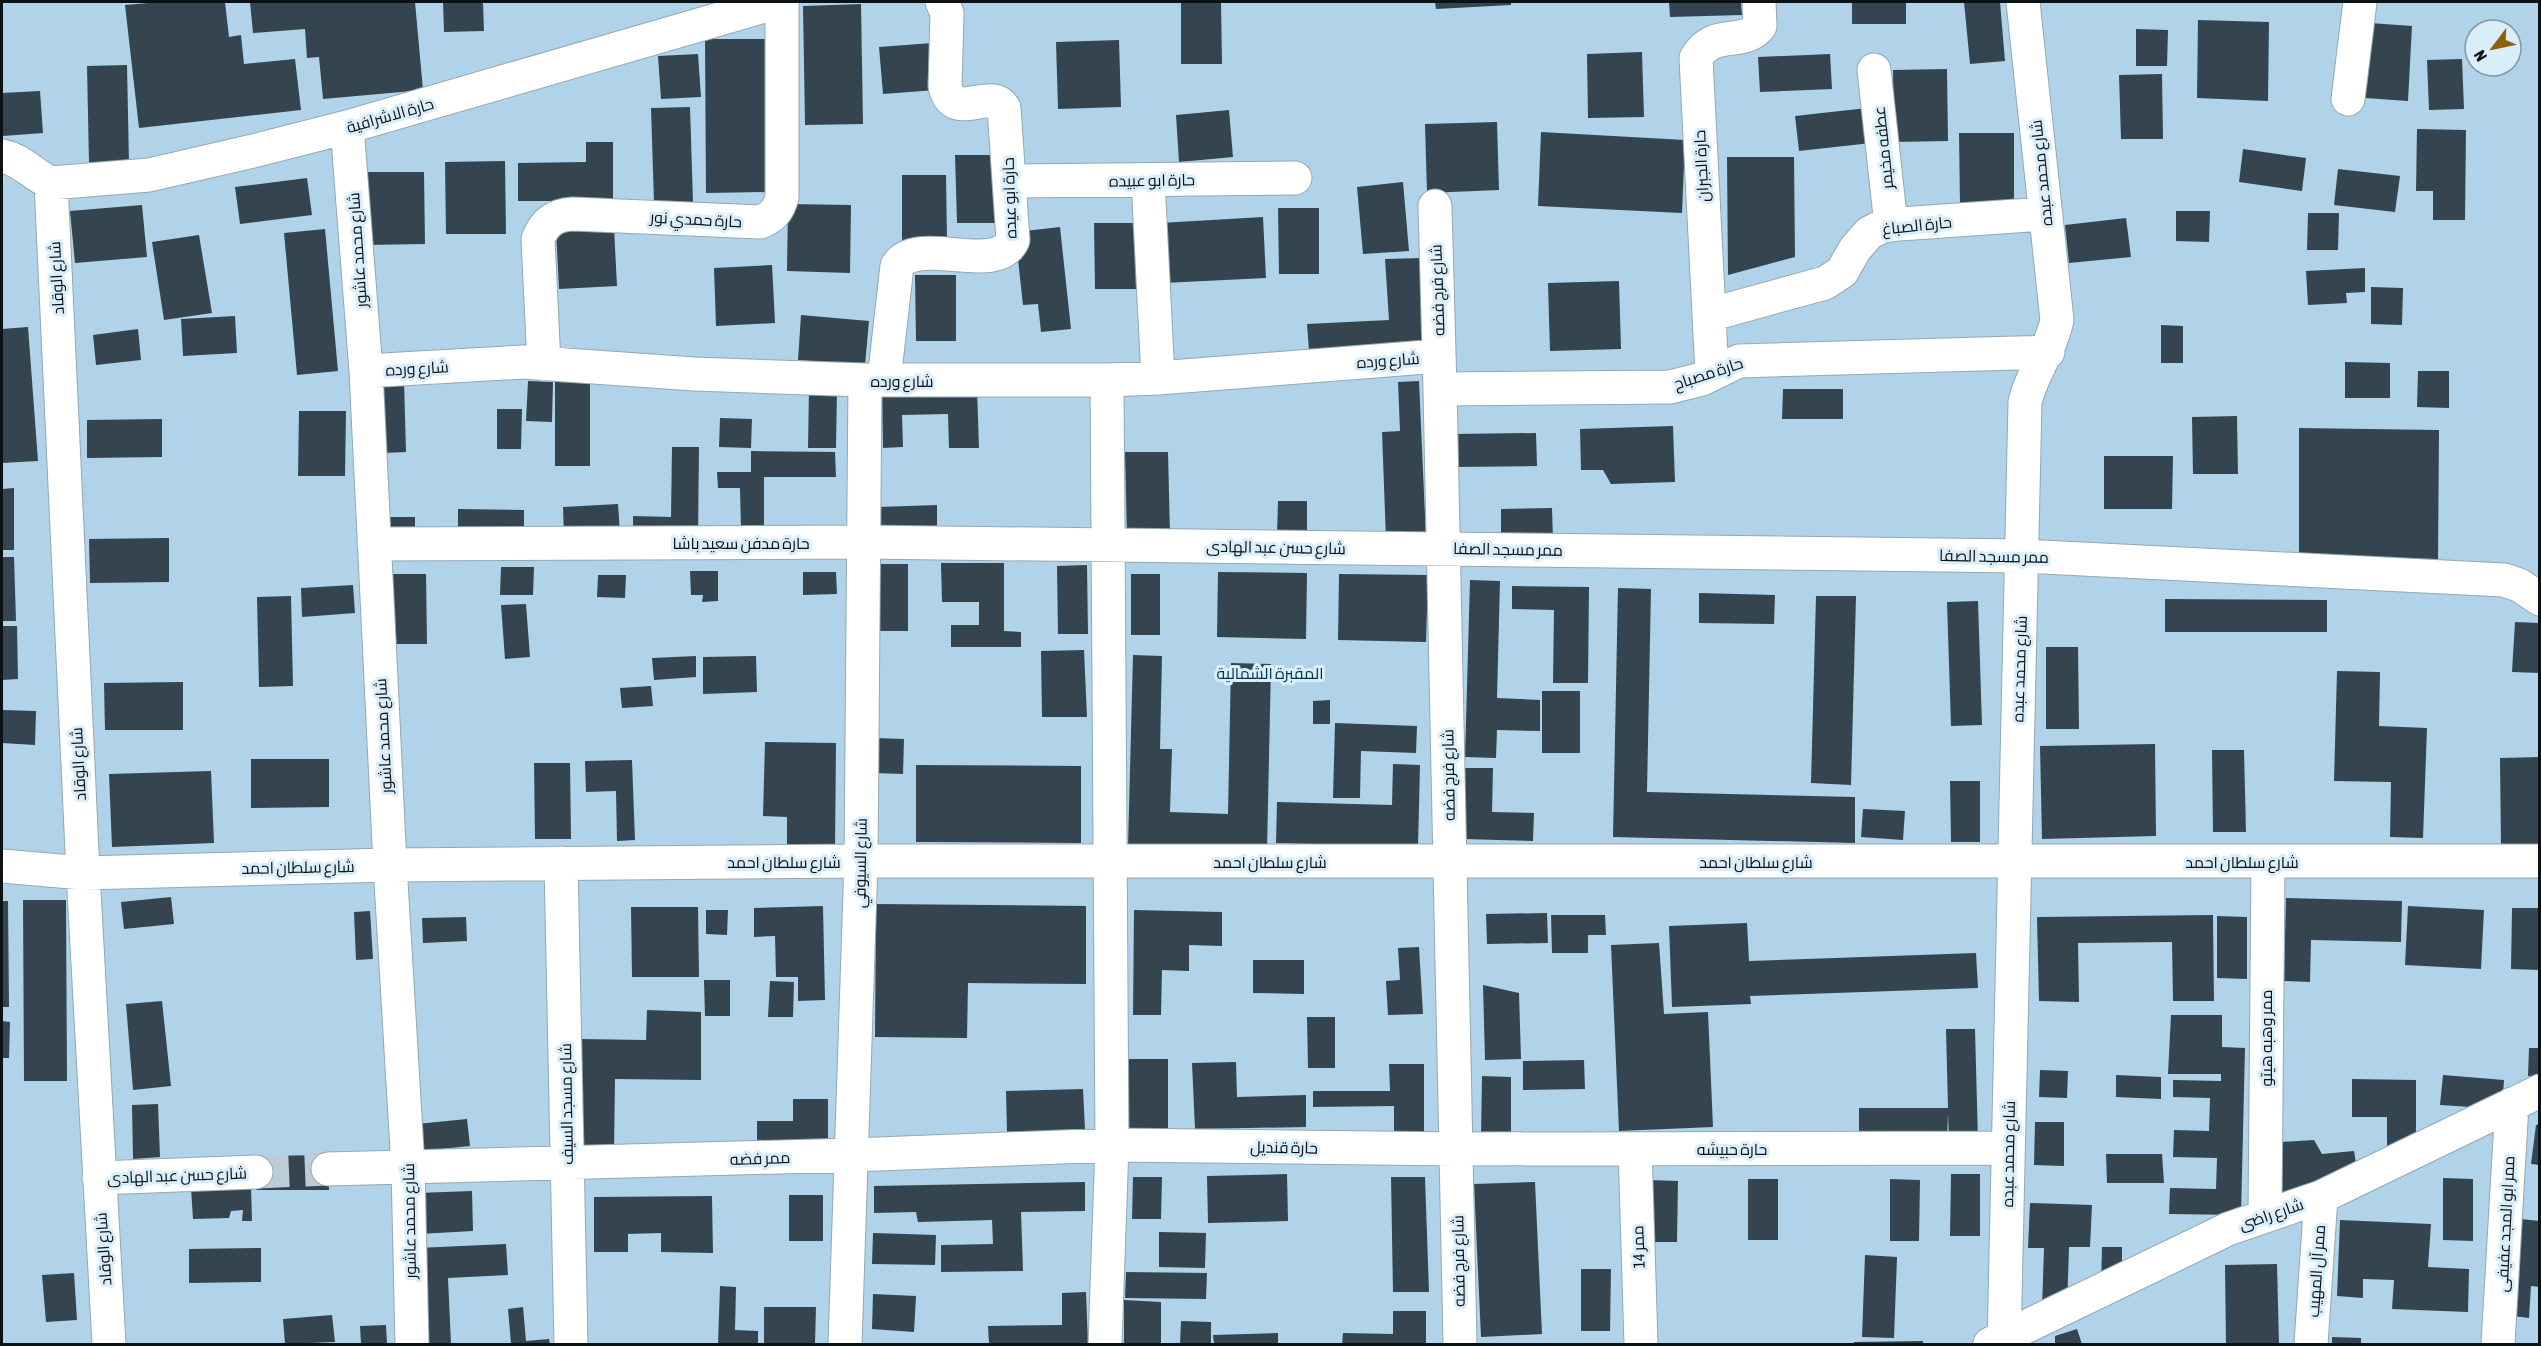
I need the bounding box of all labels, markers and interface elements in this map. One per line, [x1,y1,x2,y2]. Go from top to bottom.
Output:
north arrow [2463,18,2523,78]
text: N [2470,47,2490,65]
street label: حارة الاشرافية [344,94,436,137]
street label: عطفه مخيمر [1870,106,1897,191]
street label: شارع محمد عبده [2026,119,2059,227]
street label: حارة الجبران [1690,129,1714,203]
street label: حارة ابو عيده [999,157,1020,239]
street label: حارة ابو عبيده [1109,170,1195,191]
street label: شارع محمد عاشور [344,192,373,309]
street label: حارة حمدي نور [648,208,742,235]
street label: حارة الصباغ [1881,212,1953,241]
street label: شارع الوقاد [45,241,70,315]
street label: شارع فرج فضه [1426,244,1451,336]
street label: شارع ورده [1356,349,1420,374]
street label: حارة مصباح [1671,353,1746,396]
street label: شارع ورده [385,357,449,382]
street label: شارع ورده [870,372,934,393]
street label: حارة مدفن سعيد باشا [672,534,810,554]
street label: شارع حسن عبد الهادى [1206,537,1346,560]
street label: ممر مسجد الصفا [1453,539,1563,560]
street label: ممر مسجد الصفا [1939,546,2049,567]
street label: شارع محمد عبده [2008,615,2033,723]
park label: المقبرة الشمالية [1216,664,1324,683]
street label: شارع محمد عاشور [371,678,398,795]
street label: شارع الوقاد [67,727,92,801]
street label: شارع فرج فضه [1438,729,1461,821]
street label: شارع السيوفي [850,818,875,908]
street label: شارع سلطان احمد [727,853,841,874]
street label: شارع سلطان احمد [1213,853,1327,874]
street label: شارع سلطان احمد [1699,853,1813,874]
street label: شارع سلطان احمد [2185,853,2299,874]
street label: شارع سلطان احمد [241,857,355,880]
street label: ممر وهبه هيتو [2257,989,2276,1087]
street label: شارع مسجد السيف [556,1043,579,1165]
street label: شارع محمد عبده [1998,1100,2021,1208]
street label: حارة قنديل [1250,1137,1318,1159]
street label: حارة حبيشه [1697,1140,1767,1159]
street label: ممر فضه [729,1148,791,1169]
street label: ممر ابو المجد عفيفى [2492,1155,2520,1293]
street label: شارع محمد عاشور [399,1163,422,1280]
street label: شارع حسن عبد الهادى [107,1164,247,1189]
street label: شارع راضى [2236,1195,2307,1236]
street label: شارع الوقاد [91,1212,118,1286]
street label: شارع فرج فضه [1448,1215,1471,1307]
street label: ممر آل المهيب [2304,1224,2330,1318]
street label: ممر 14 [1628,1225,1649,1269]

